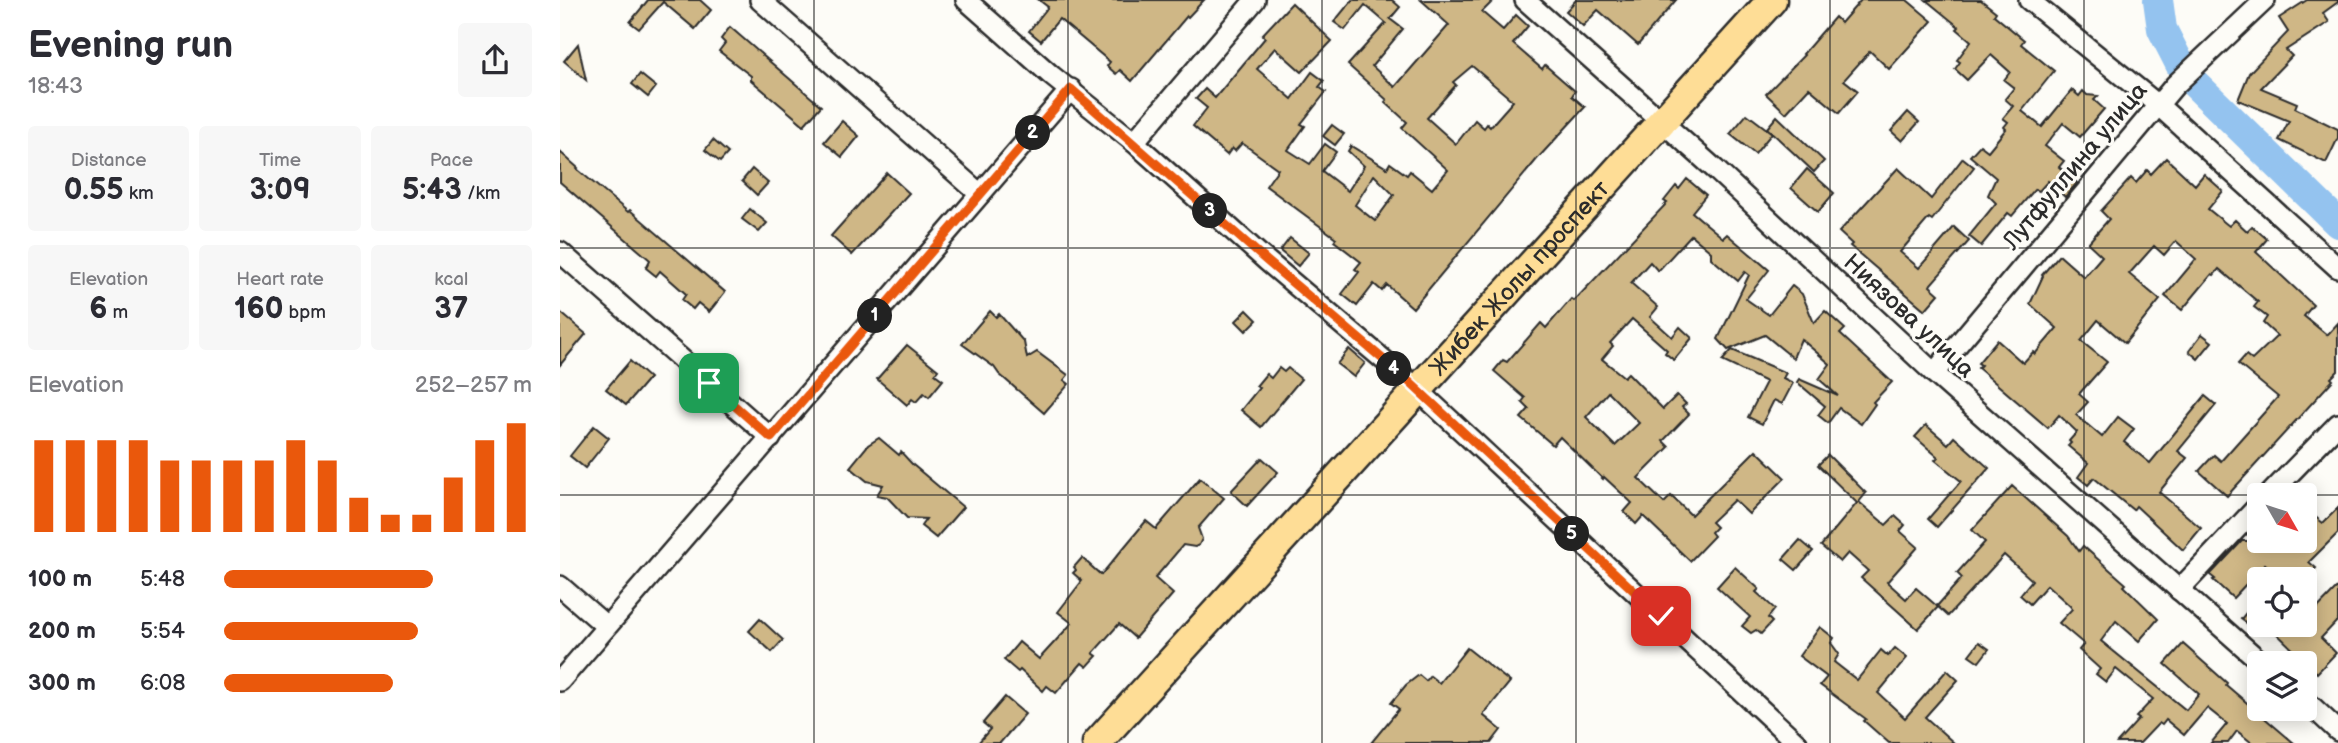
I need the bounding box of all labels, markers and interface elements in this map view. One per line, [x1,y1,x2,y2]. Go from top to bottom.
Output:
text: Evening run [28,23,233,68]
button: share [458,23,532,97]
text: 18:43 [28,72,83,100]
street label: Лутфуллина улица [1996,76,2153,256]
pin: 2 [1016,116,1050,150]
text: 2 [1027,121,1038,144]
text: Distance [71,149,147,172]
text: Time [259,149,301,172]
text: Pace [430,149,473,172]
text: 0.55 [64,172,124,208]
text: 3:09 [249,172,310,208]
text: 5:43 [402,172,462,208]
street label: Жибек Жолы проспект [1423,174,1615,382]
text: km [124,182,154,205]
text: /km [462,182,501,205]
pin: 3 [1192,194,1228,228]
text: 3 [1204,199,1215,222]
street label: Ниязова улица [1838,248,1980,384]
text: Elevation [69,268,148,291]
text: Heart rate [236,268,324,291]
text: kcal [434,268,468,291]
text: 6 [89,291,107,327]
text: 160 [234,291,283,327]
text: 37 [434,291,468,327]
pin: 1 [858,298,892,334]
text: m [107,301,128,324]
text: bpm [283,301,326,324]
text: 1 [871,304,879,327]
pin: 4 [1376,352,1412,386]
pin [679,353,739,413]
text: 4 [1388,357,1399,380]
icon: arrive [690,364,728,402]
text: Elevation [28,371,124,399]
text: 252–257 m [415,371,532,399]
north arrow [2247,483,2317,553]
map controls [2247,483,2317,721]
pin: 5 [1555,516,1590,552]
text: 5 [1566,522,1577,545]
text: 100 m [28,565,92,593]
text: 5:48 [140,565,185,593]
button: locate [2247,567,2317,637]
pin [1631,586,1691,646]
icon: check [1642,597,1680,635]
text: 200 m [28,617,96,645]
text: 5:54 [140,617,185,645]
button: layers [2247,651,2317,721]
text: 300 m [28,669,96,697]
text: 6:08 [140,669,186,697]

